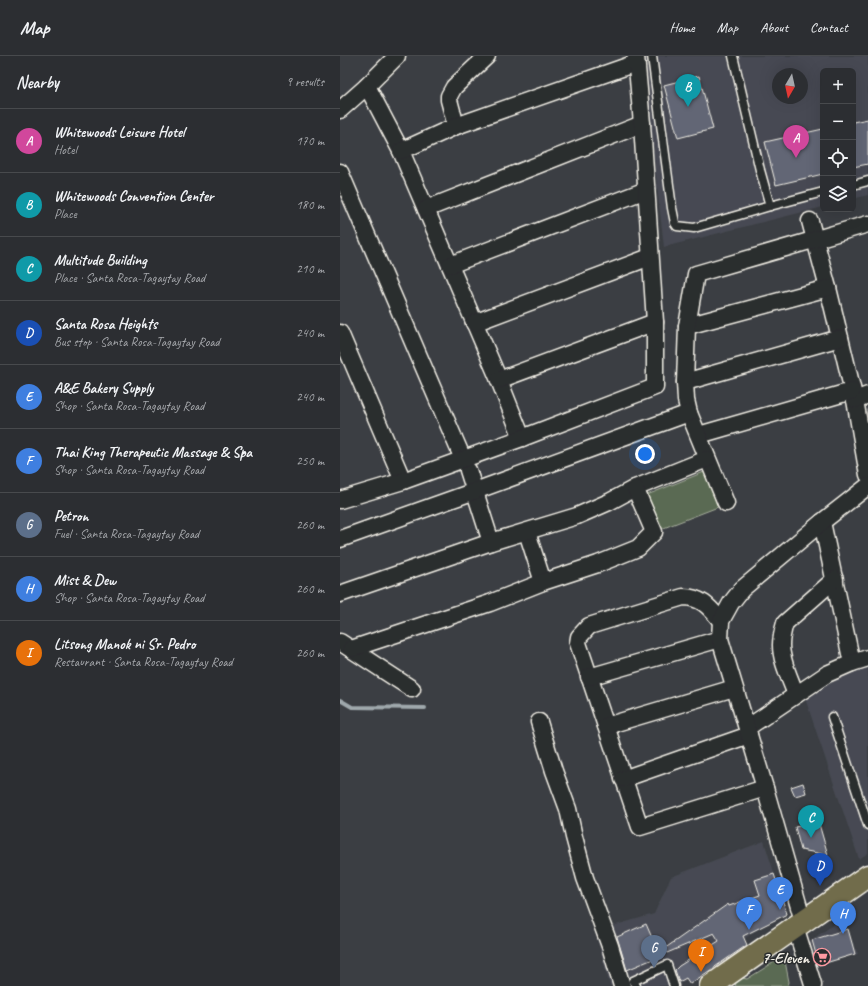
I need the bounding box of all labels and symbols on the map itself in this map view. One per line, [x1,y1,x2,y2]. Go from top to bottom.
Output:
north arrow [772,68,808,104]
pin: B [675,74,701,107]
pin: A [783,125,809,158]
your location [635,444,655,464]
pin: C [798,805,824,838]
pin: D [807,853,833,886]
pin: E [767,877,793,910]
pin: F [736,897,762,930]
pin: H [830,901,856,934]
pin: G [641,935,667,968]
pin: I [688,939,714,972]
supermarket icon: 7-Eleven [812,947,832,967]
place label: 7-Eleven [762,948,811,968]

